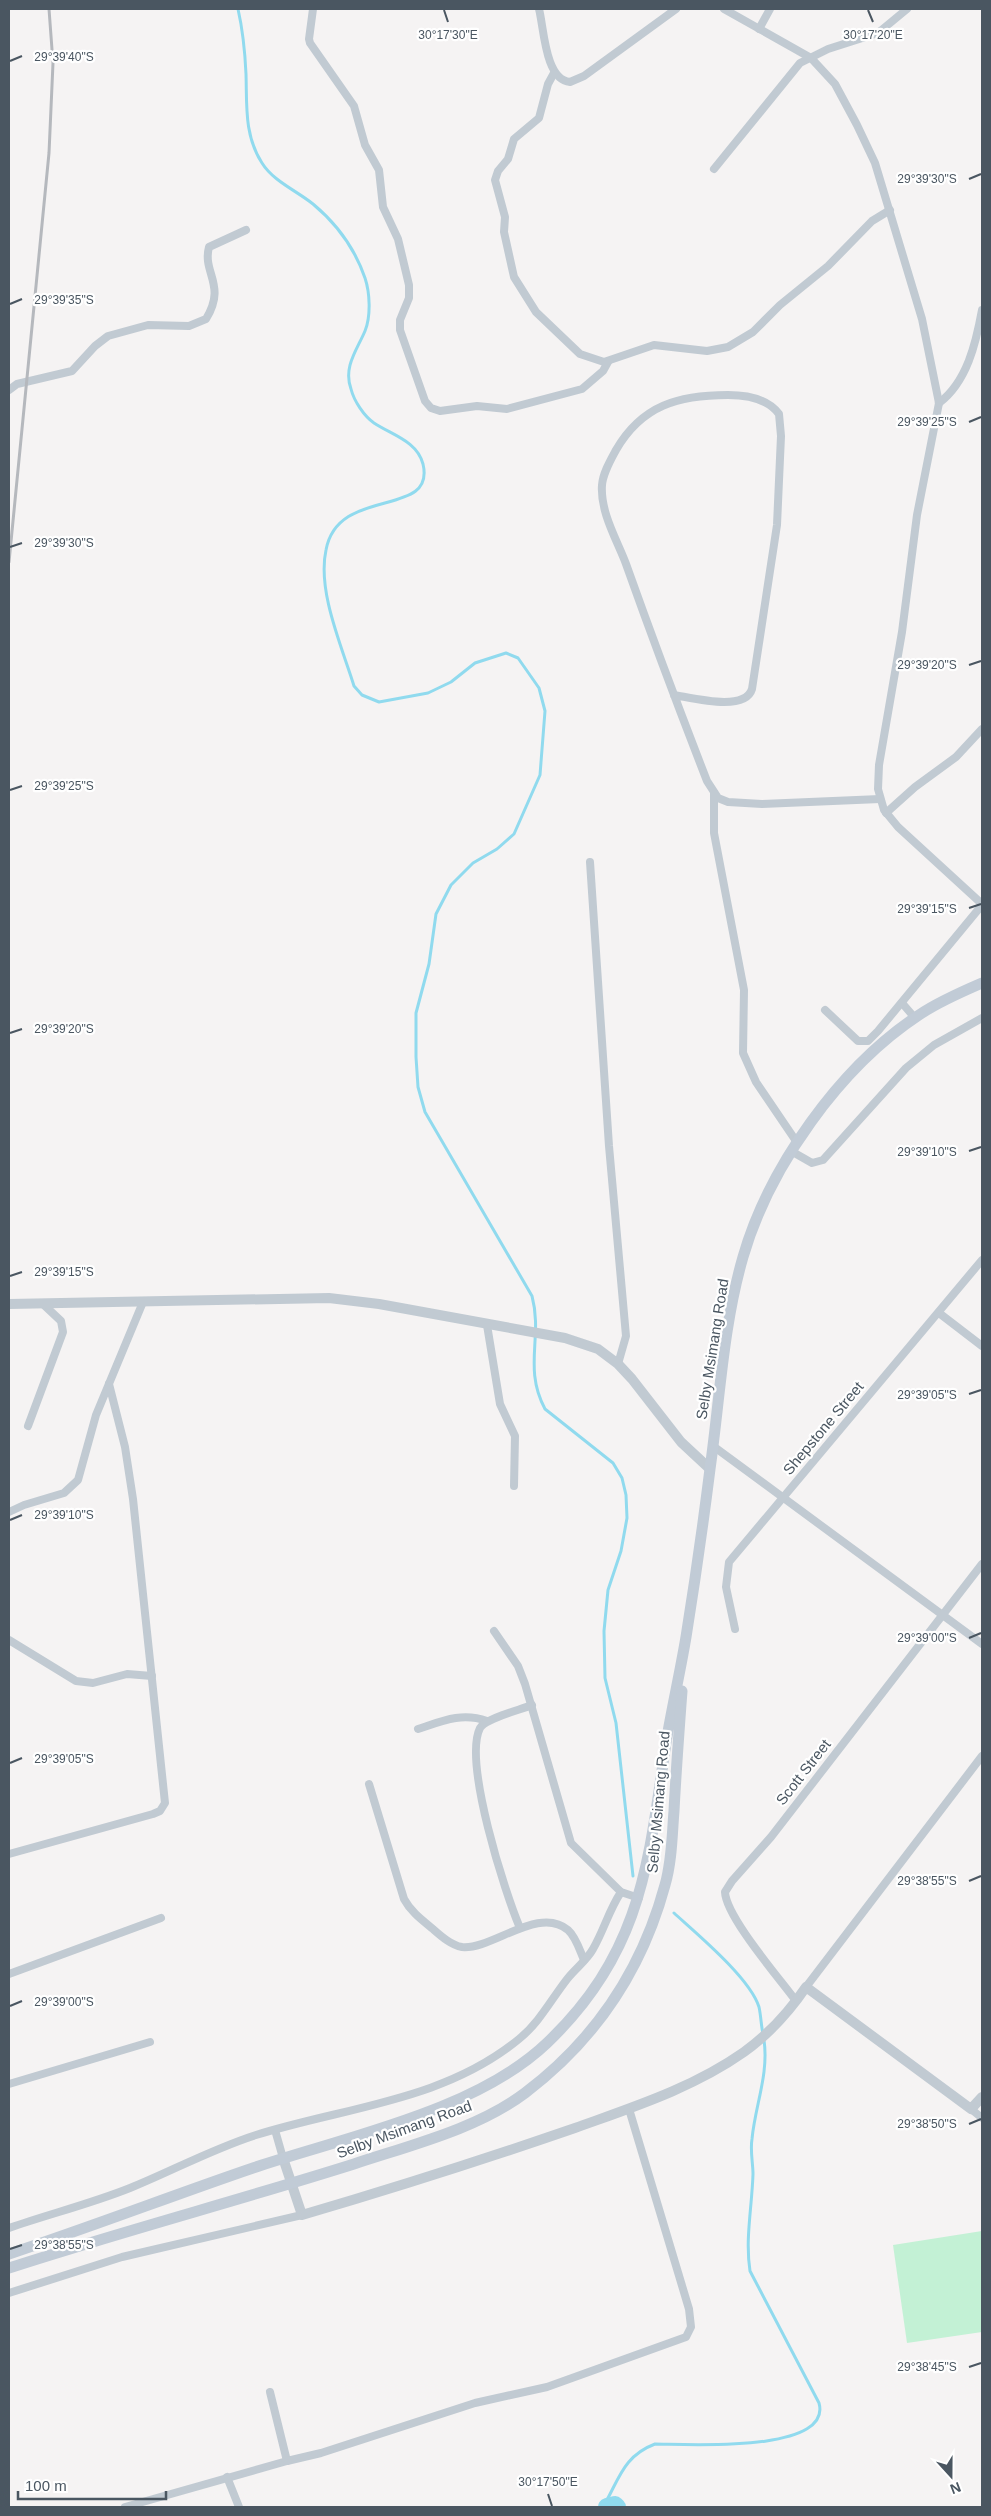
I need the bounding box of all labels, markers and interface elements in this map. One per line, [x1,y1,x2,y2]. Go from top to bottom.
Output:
text: 30°17'30"E [418,28,478,42]
text: 30°17'20"E [843,28,903,42]
text: 29°39'40"S [34,50,94,64]
text: 29°39'30"S [897,172,957,186]
text: 29°39'35"S [34,293,94,307]
text: 29°39'25"S [897,415,957,429]
text: 29°39'30"S [34,536,94,550]
text: 29°39'20"S [897,658,957,672]
text: 29°39'25"S [34,779,94,793]
text: 29°39'15"S [897,902,957,916]
text: 29°39'20"S [34,1022,94,1036]
text: 29°39'10"S [897,1145,957,1159]
text: 29°39'15"S [34,1265,94,1279]
street label: Selby Msimang Road [692,1277,732,1421]
street label: Shepstone Street [779,1378,867,1478]
text: 29°39'05"S [897,1388,957,1402]
text: 29°39'10"S [34,1508,94,1522]
text: 29°39'00"S [897,1631,957,1645]
street label: Selby Msimang Road [643,1730,673,1874]
street label: Scott Street [772,1735,834,1808]
text: 29°39'05"S [34,1752,94,1766]
text: 29°38'55"S [897,1874,957,1888]
text: 29°39'00"S [34,1995,94,2009]
street label: Selby Msimang Road [334,2097,474,2161]
text: 29°38'50"S [897,2117,957,2131]
text: 29°38'55"S [34,2238,94,2252]
text: 29°38'45"S [897,2360,957,2374]
north arrow [926,2451,976,2501]
scale bar [18,2468,165,2500]
text: 30°17'50"E [518,2475,578,2489]
text: 100 m [25,2477,67,2494]
text: N [948,2479,963,2497]

